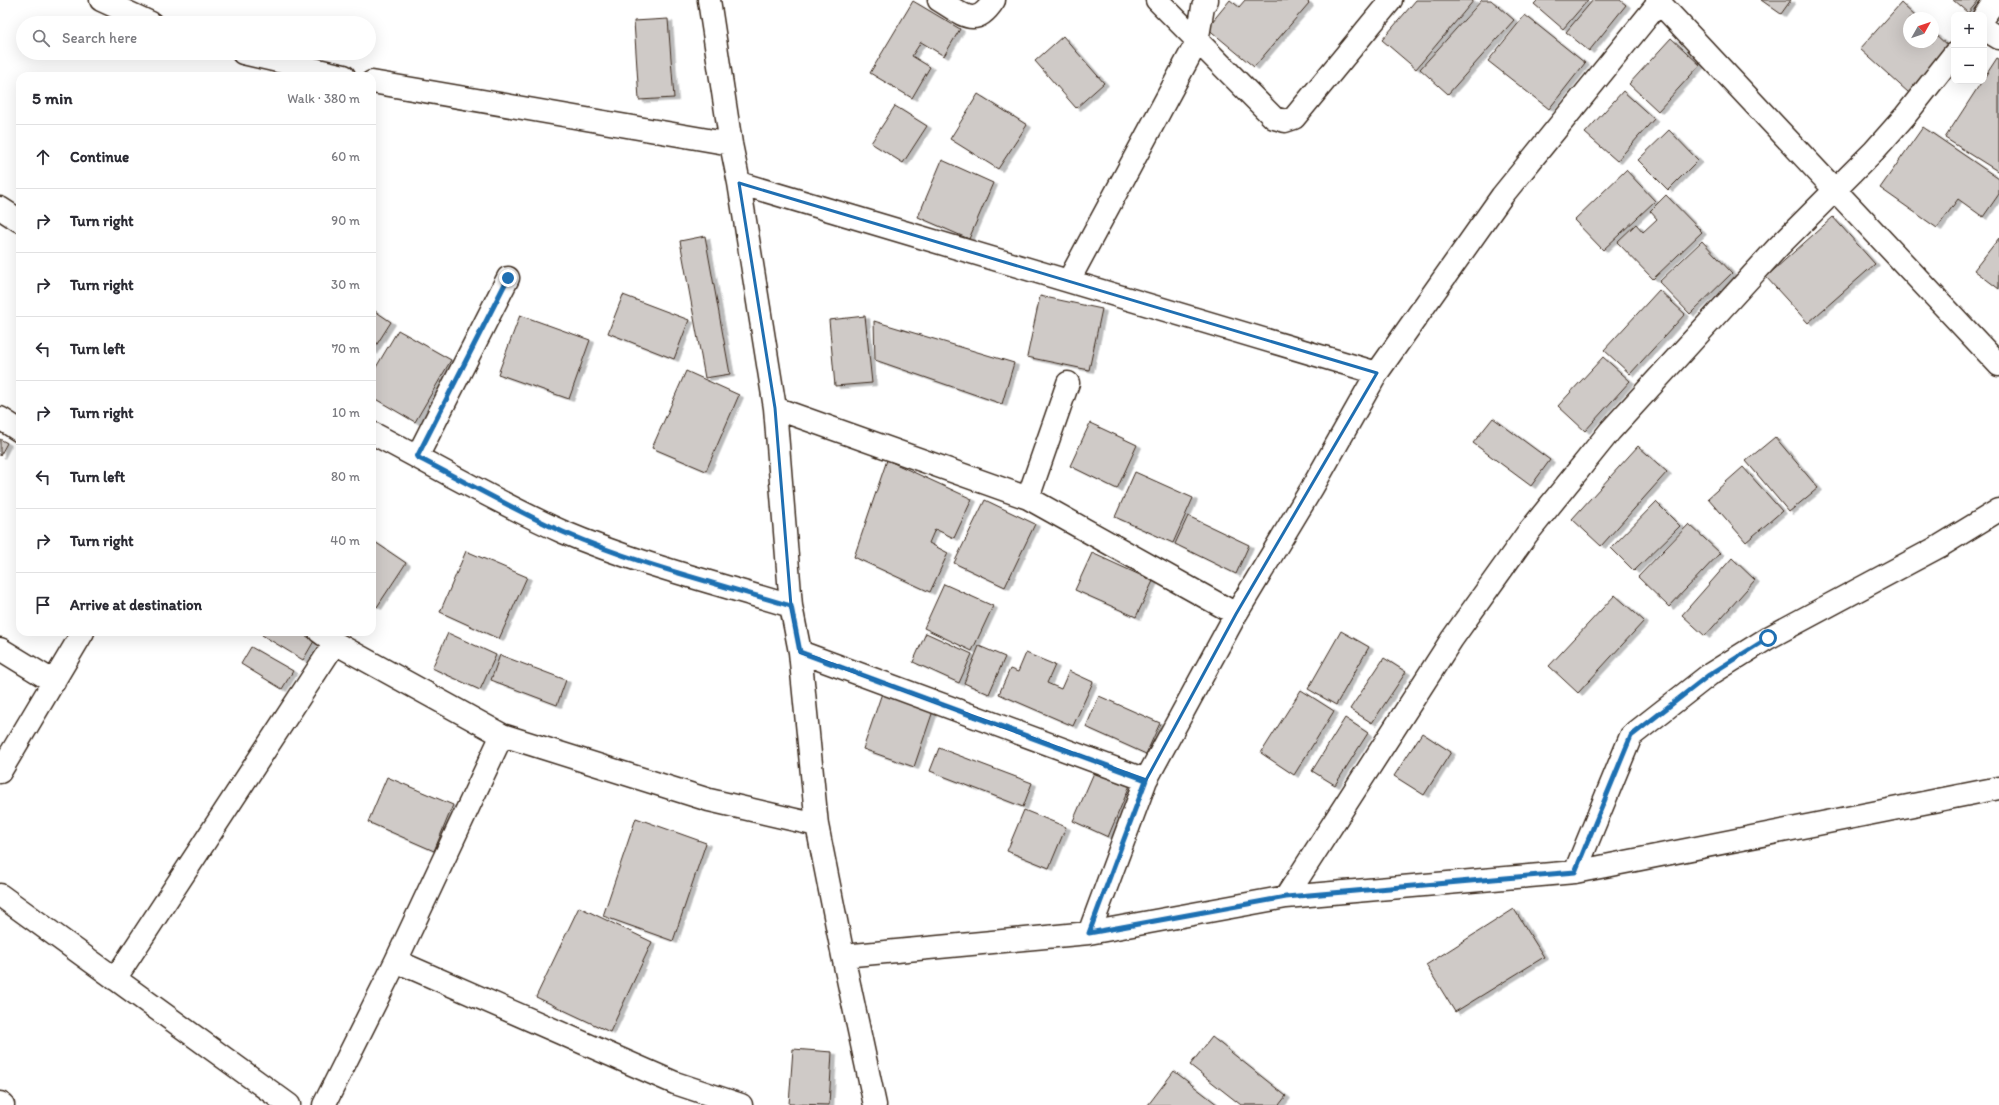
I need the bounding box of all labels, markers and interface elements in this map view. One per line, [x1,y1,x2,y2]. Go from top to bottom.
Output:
north arrow [1903,12,1939,48]
map controls [1951,12,1987,84]
button: + [1951,12,1987,48]
search box [16,16,376,60]
icon: search [30,27,52,49]
text: Search here [62,29,137,47]
button: − [1951,48,1987,84]
text: 5 min [32,88,72,108]
text: Walk · 380 m [287,91,360,106]
icon: ahead [32,146,54,168]
text: Continue [70,148,129,166]
text: 60 m [331,149,360,164]
icon: right [32,210,54,232]
text: Turn right [70,212,134,230]
text: 90 m [331,213,360,228]
route end [499,269,517,287]
icon: right [32,274,54,296]
text: Turn right [70,276,134,294]
text: 30 m [331,277,360,292]
icon: left [32,338,54,360]
text: Turn left [70,340,125,358]
text: 70 m [332,341,360,356]
icon: right [32,402,54,424]
text: Turn right [70,404,134,422]
text: 10 m [332,405,360,420]
icon: left [32,466,54,488]
text: Turn left [70,468,125,486]
text: 80 m [331,469,360,484]
icon: right [32,530,54,552]
text: Turn right [70,532,134,550]
text: 40 m [330,533,360,548]
icon: arrive [32,594,54,616]
text: Arrive at destination [70,596,202,614]
route start [1759,629,1777,647]

